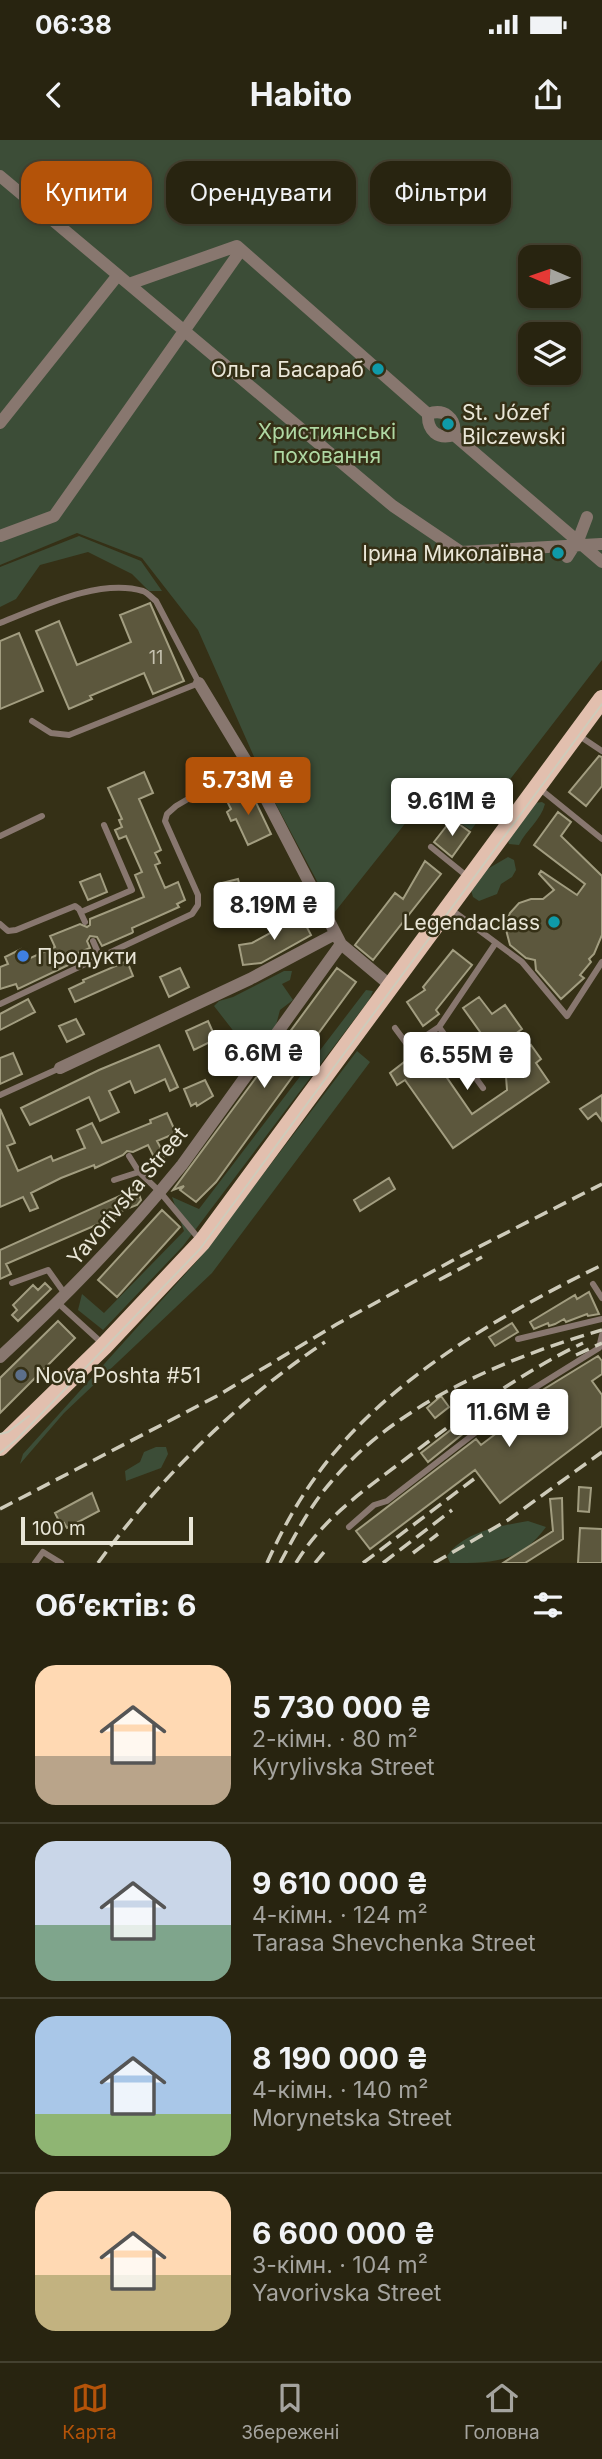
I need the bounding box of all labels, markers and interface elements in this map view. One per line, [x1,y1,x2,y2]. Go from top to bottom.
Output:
text: 06:38 [35,9,112,40]
text: Habito [250,75,352,114]
icon: back [35,76,73,114]
icon: share [529,76,567,114]
chip: Купити [21,161,152,224]
chip: Орендувати [166,161,356,224]
chip: Фільтри [370,161,511,224]
north arrow [518,245,581,308]
map controls [518,245,581,385]
button: layers [518,322,581,385]
place label: Ольга Басараб [211,357,364,382]
marker: Ольга Басараб [370,361,386,377]
place label: St. Józef Bilczewski [462,400,566,449]
marker: St. Józef Bilczewski [440,416,456,432]
park label: Християнські поховання [258,419,396,468]
place label: Ірина Миколаївна [362,541,544,566]
marker: Ірина Миколаївна [550,545,566,561]
house number: 11 [149,647,163,668]
pin: 5.73M ₴ [183,758,313,817]
text: 5.73M ₴ [202,766,294,794]
pin: 9.61M ₴ [387,778,517,838]
text: 9.61M ₴ [407,787,497,815]
pin: 8.19M ₴ [209,882,339,942]
text: 8.19M ₴ [230,891,318,919]
place label: Legendaclass [403,910,540,935]
marker: Legendaclass [546,914,562,930]
place label: Продукти [37,944,137,969]
marker: Продукти [15,948,31,964]
pin: 6.6M ₴ [207,1030,321,1090]
pin: 6.55M ₴ [402,1032,532,1092]
text: 6.6M ₴ [224,1039,304,1067]
text: 6.55M ₴ [419,1041,515,1069]
street label: Yavorivska Street [62,1122,192,1270]
place label: Nova Poshta #51 [35,1363,201,1388]
marker: Nova Poshta #51 [13,1367,29,1383]
pin: 11.6M ₴ [444,1390,574,1449]
text: 11.6M ₴ [466,1398,552,1426]
scale bar [21,1514,192,1546]
text: 100 m [32,1517,86,1540]
icon: filters [529,1586,567,1624]
text: Об’єктів: 6 [35,1587,197,1623]
text: 5 730 000 ₴ [252,1689,432,1725]
icon: home [91,1693,175,1777]
text: 2-кімн. · 80 m² [252,1725,418,1753]
text: Kyrylivska Street [252,1753,435,1781]
text: 9 610 000 ₴ [252,1865,428,1901]
icon: home [91,1869,175,1953]
text: 4-кімн. · 124 m² [252,1901,428,1929]
text: Tarasa Shevchenka Street [252,1929,536,1957]
text: 8 190 000 ₴ [252,2040,428,2076]
icon: home [91,2044,175,2128]
text: 4-кімн. · 140 m² [252,2076,428,2104]
text: Morynetska Street [252,2104,452,2132]
text: 6 600 000 ₴ [252,2215,436,2251]
icon: home [91,2219,175,2303]
text: 3-кімн. · 104 m² [252,2251,428,2279]
text: Yavorivska Street [252,2279,441,2307]
tab: Карта [62,2379,117,2444]
tab: Збережені [241,2379,339,2444]
tab: Головна [464,2379,540,2444]

